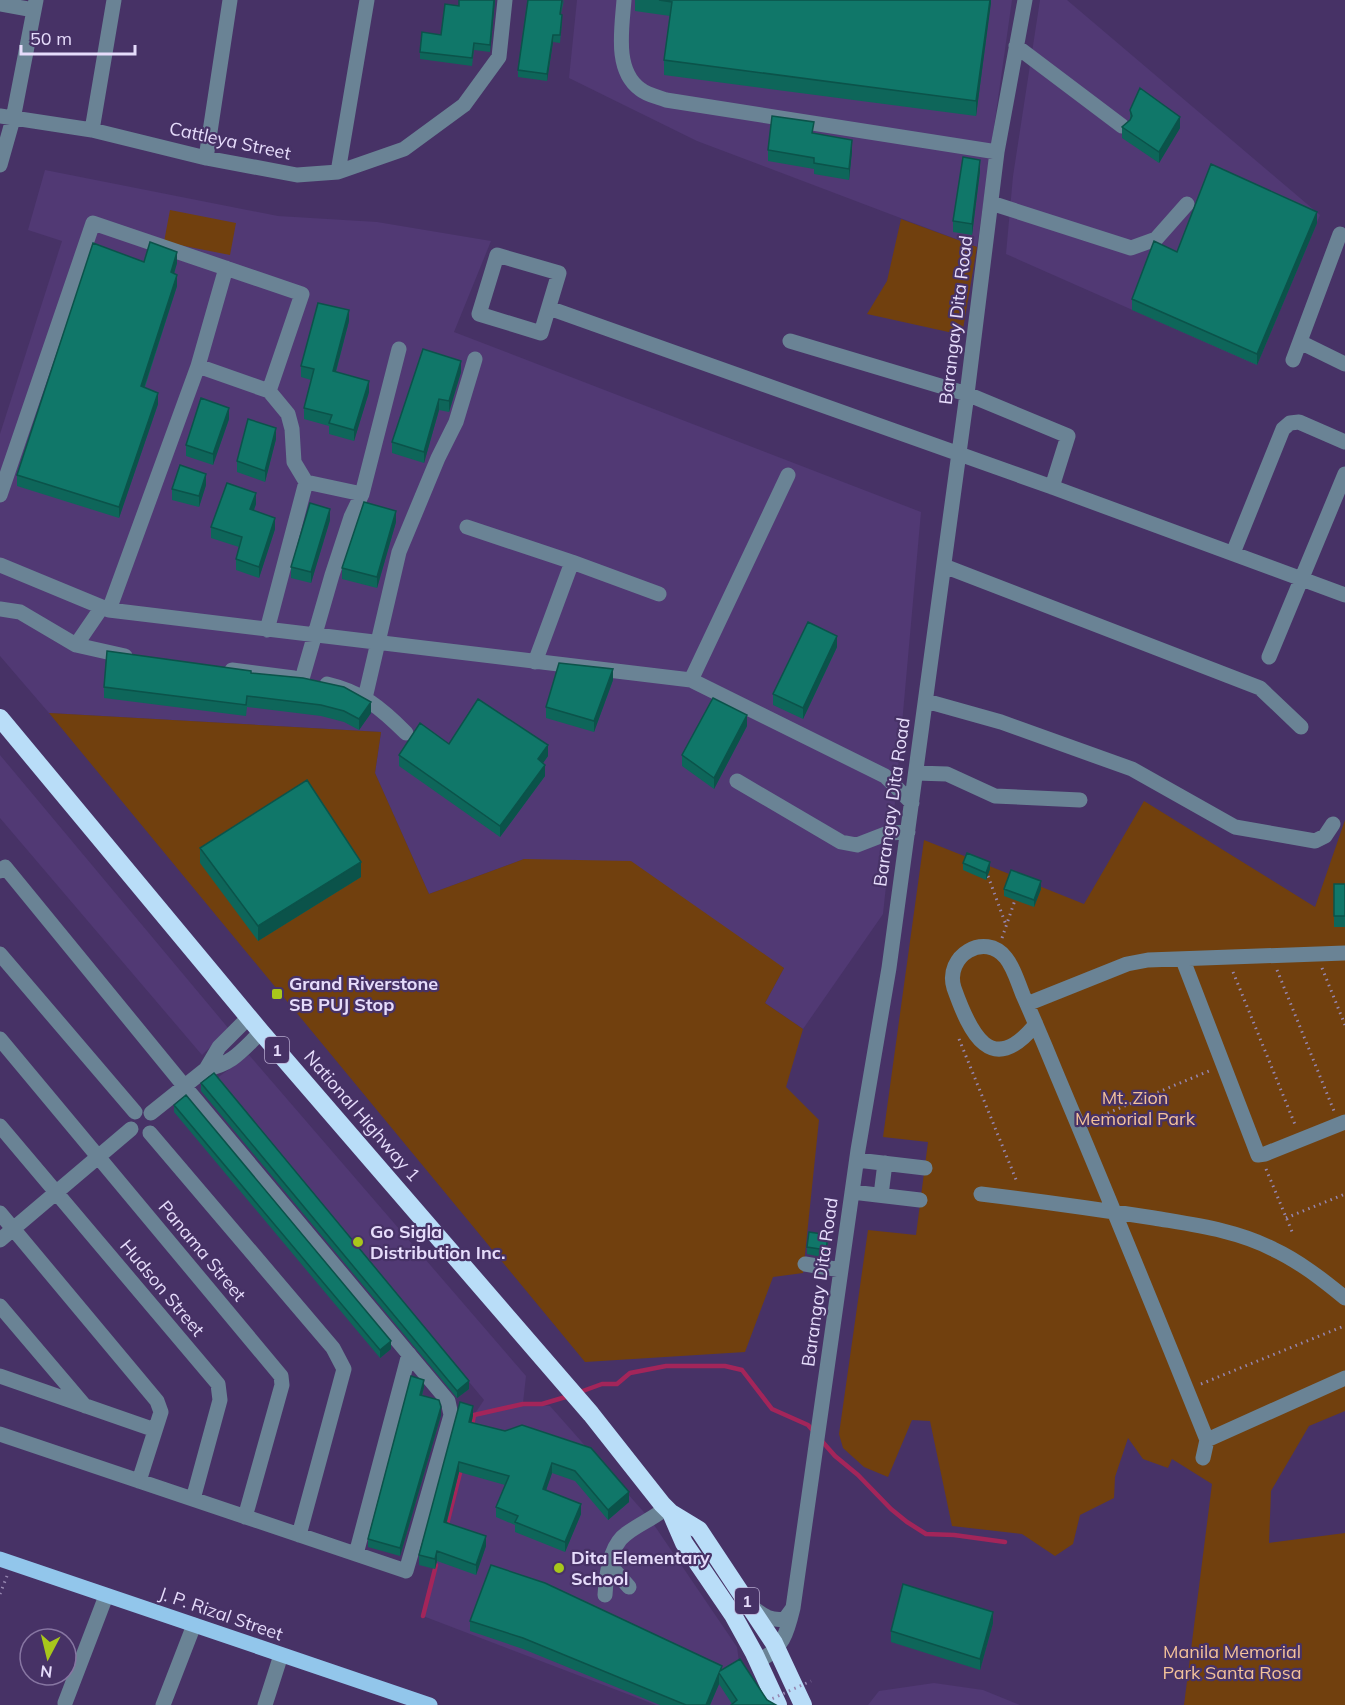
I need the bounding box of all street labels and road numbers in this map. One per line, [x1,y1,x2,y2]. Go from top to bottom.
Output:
street label: Cattleya Street [167,116,293,165]
street label: Barangay Dita Road [934,234,977,406]
street label: Barangay Dita Road [868,716,915,888]
road number: 1 [265,1037,289,1063]
street label: National Highway 1 [299,1045,426,1186]
street label: Panama Street [154,1196,251,1306]
street label: Barangay Dita Road [796,1196,843,1368]
street label: Hudson Street [115,1235,210,1341]
street label: J. P. Rizal Street [156,1582,286,1645]
road number: 1 [735,1588,759,1614]

